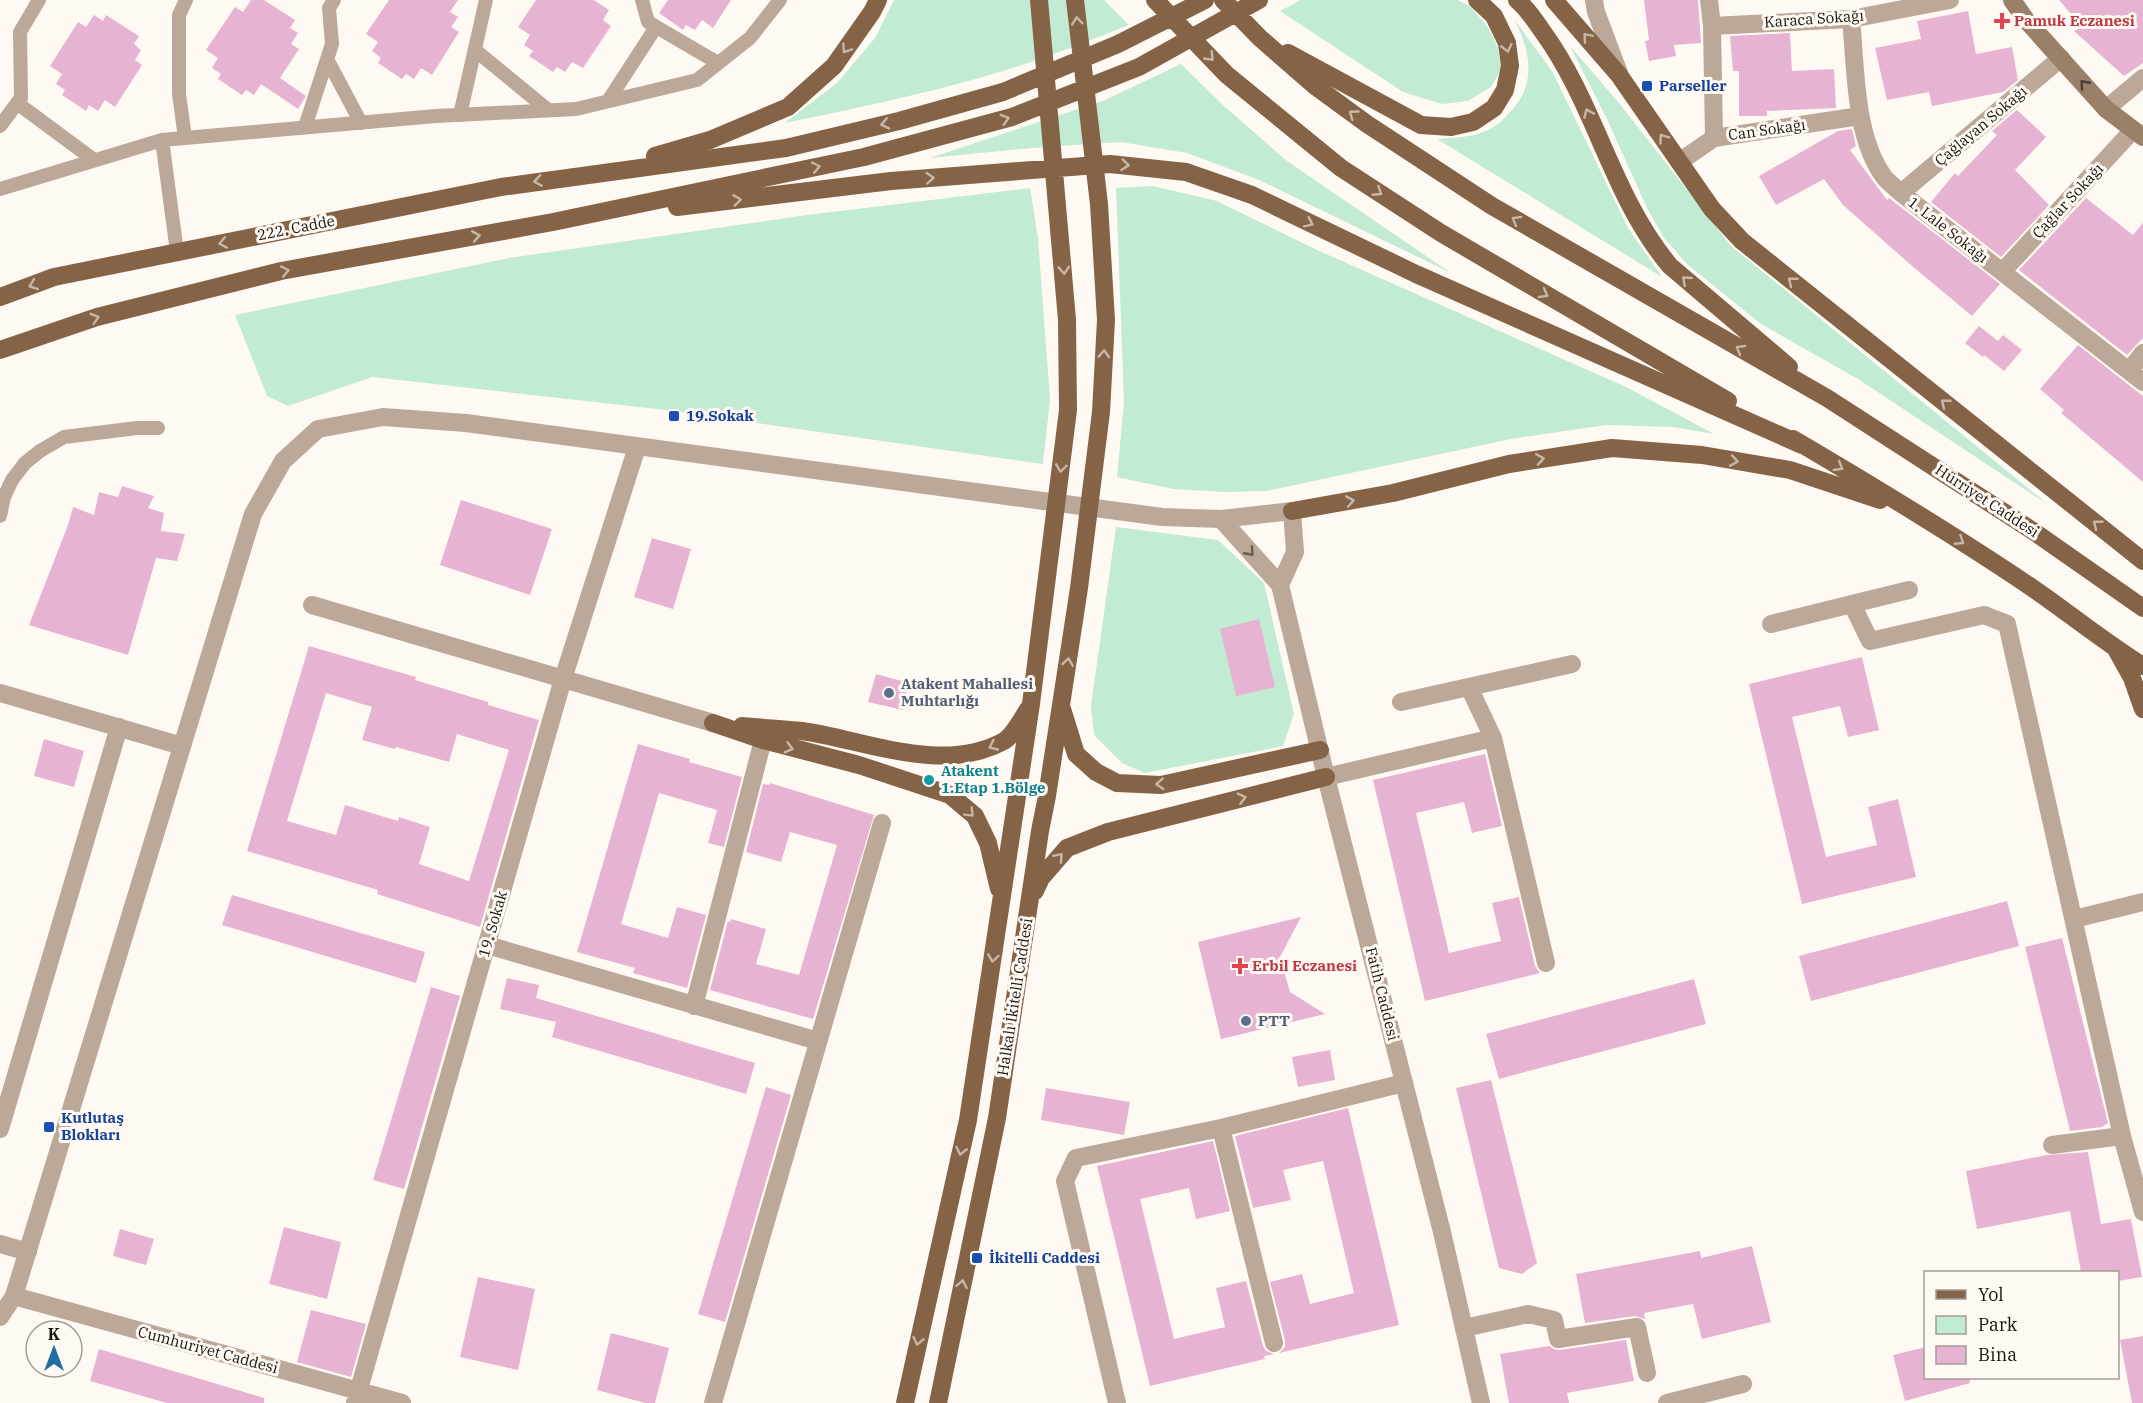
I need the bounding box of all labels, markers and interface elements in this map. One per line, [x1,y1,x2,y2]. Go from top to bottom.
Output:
street label: Karaca Sokağı [1763,6,1865,31]
place label: Pamuk Eczanesi [2014,11,2135,30]
marker: Pamuk Eczanesi [1995,14,2009,28]
one-way arrow [1071,17,1084,26]
one-way arrow [1583,33,1594,44]
one-way arrow [842,42,853,53]
one-way arrow [1500,43,1513,53]
one-way arrow [1203,51,1214,61]
place label: Parseller [1659,76,1727,95]
marker: Parseller [1640,79,1654,93]
street label: Çağlayan Sokağı [1931,81,2031,170]
one-way arrow [2080,81,2091,91]
one-way arrow [1584,109,1596,120]
one-way arrow [1348,110,1359,121]
one-way arrow [999,114,1010,126]
street label: Can Sokağı [1727,115,1807,144]
one-way arrow [880,117,890,130]
one-way arrow [1659,133,1670,144]
one-way arrow [1120,158,1129,171]
street label: Çağlar Sokağı [2028,159,2107,242]
one-way arrow [811,162,821,175]
one-way arrow [926,172,935,185]
one-way arrow [533,175,542,187]
one-way arrow [1371,185,1382,196]
street label: 1. Lale Sokağı [1904,192,1992,267]
one-way arrow [732,194,741,207]
street label: 222. Cadde [256,211,336,244]
one-way arrow [1302,215,1313,227]
one-way arrow [1512,216,1522,228]
one-way arrow [471,230,481,243]
one-way arrow [218,236,228,249]
one-way arrow [279,265,289,278]
one-way arrow [1057,265,1070,274]
one-way arrow [1682,276,1693,287]
one-way arrow [28,277,38,290]
one-way arrow [1788,278,1799,289]
one-way arrow [1538,286,1548,298]
one-way arrow [89,313,100,325]
one-way arrow [1736,345,1746,356]
one-way arrow [1098,349,1111,358]
one-way arrow [1941,399,1952,410]
place label: 19.Sokak [686,406,754,425]
marker: 19.Sokak [667,409,681,423]
one-way arrow [1536,454,1545,466]
one-way arrow [1729,454,1738,466]
one-way arrow [1833,460,1843,472]
street label: Hürriyet Caddesi [1932,460,2043,541]
one-way arrow [1055,464,1068,473]
one-way arrow [1344,495,1354,508]
one-way arrow [2093,521,2104,532]
one-way arrow [1953,534,1964,545]
one-way arrow [1243,545,1254,556]
one-way arrow [1061,658,1073,667]
place label: Atakent Mahallesi Muhtarlığı [901,674,1033,710]
marker: Atakent Mahallesi Muhtarlığı [882,686,896,700]
one-way arrow [988,738,999,750]
one-way arrow [784,740,794,753]
place label: Atakent 1.Etap 1.Bölge [941,761,1046,797]
marker: Atakent 1.Etap 1.Bölge [922,773,936,787]
one-way arrow [1156,777,1165,790]
one-way arrow [1237,793,1247,805]
one-way arrow [963,806,974,816]
one-way arrow [1052,853,1063,864]
street label: 19. Sokak [474,888,511,959]
street label: Halkalı İkitelli Caddesi [993,916,1036,1077]
street label: Fatih Caddesi [1362,945,1403,1043]
one-way arrow [988,954,1000,963]
place label: Erbil Eczanesi [1252,956,1357,975]
marker: Erbil Eczanesi [1233,959,1247,973]
place label: PTT [1258,1011,1290,1030]
marker: PTT [1239,1014,1253,1028]
place label: Kutlutaş Blokları [61,1108,124,1144]
marker: Kutlutaş Blokları [42,1120,56,1134]
one-way arrow [955,1145,968,1155]
place label: İkitelli Caddesi [989,1248,1100,1267]
marker: İkitelli Caddesi [970,1251,984,1265]
legend [1924,1271,2119,1379]
one-way arrow [955,1279,968,1289]
text: Yol [1978,1283,2004,1306]
text: Park [1978,1313,2018,1336]
north arrow [24,1319,84,1379]
street label: Cumhuriyet Caddesi [136,1322,280,1377]
text: K [48,1324,61,1344]
one-way arrow [913,1336,926,1346]
text: Bina [1978,1343,2017,1366]

